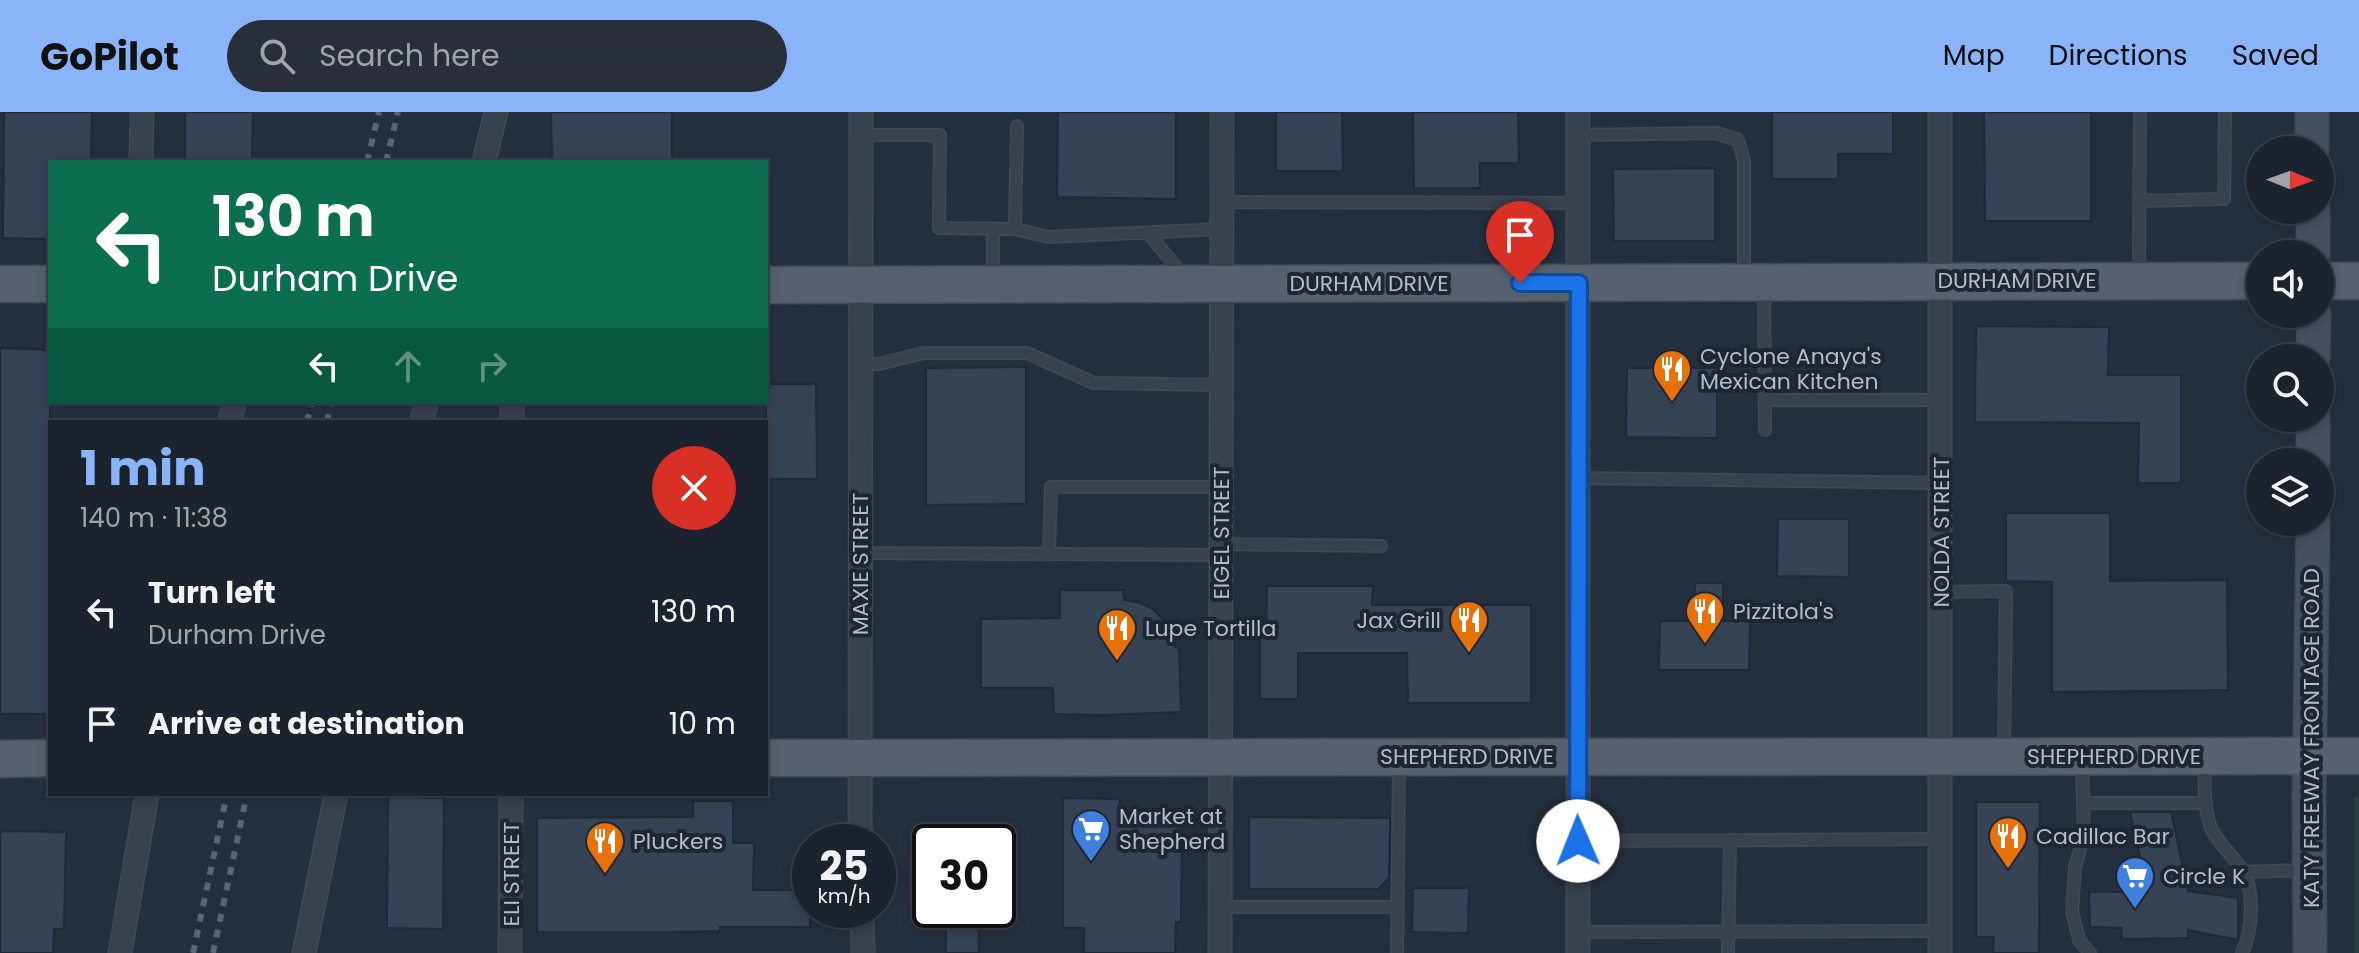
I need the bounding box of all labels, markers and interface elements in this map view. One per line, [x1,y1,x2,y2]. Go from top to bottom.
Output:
search box [227,20,787,92]
text: GoPilot [40,30,179,83]
icon: search [255,34,299,78]
text: Search here [319,34,500,77]
text: Map [1943,36,2005,75]
text: Directions [2049,36,2188,75]
text: Saved [2232,36,2319,75]
north arrow [2246,136,2334,224]
map controls [2246,136,2334,536]
text: 130 m [212,177,375,256]
icon: left [80,192,184,296]
pin [1486,201,1554,283]
icon: arrive [1498,213,1542,257]
button: sound [2246,240,2334,328]
text: Durham Drive [212,253,458,304]
street label: DURHAM DRIVE [1937,265,2097,296]
street label: DURHAM DRIVE [1289,268,1449,299]
place label: Cyclone Anaya's Mexican Kitchen [1700,341,1882,397]
icon: left [302,344,346,388]
icon: ahead [386,344,430,388]
icon: right [470,344,514,388]
button: search [2246,344,2334,432]
restaurant icon: Cyclone Anaya's Mexican Kitchen [1651,348,1693,403]
text: 1 min [80,435,206,502]
button: close [652,446,736,530]
button: layers [2246,448,2334,536]
street label: NOLDA STREET [1926,456,1957,608]
street label: EIGEL STREET [1206,466,1237,600]
street label: MAXIE STREET [845,493,876,635]
text: 140 m · 11:38 [80,500,228,536]
street label: KATY FREEWAY FRONTAGE ROAD [2296,568,2327,908]
text: Turn left [148,571,276,614]
icon: left [80,590,124,634]
text: 130 m [651,590,736,633]
restaurant icon: Pizzitola's [1684,590,1726,645]
place label: Pizzitola's [1733,596,1834,627]
restaurant icon: Jax Grill [1448,599,1490,654]
place label: Jax Grill [1356,605,1441,636]
restaurant icon: Lupe Tortilla [1096,607,1138,662]
place label: Lupe Tortilla [1145,613,1276,644]
text: Durham Drive [148,617,326,653]
icon: arrive [80,702,124,746]
text: Arrive at destination [148,702,465,745]
text: 10 m [669,702,736,745]
street label: SHEPHERD DRIVE [1380,741,1554,772]
street label: SHEPHERD DRIVE [2027,741,2201,772]
position arrow [1536,799,1620,883]
place label: Market at Shepherd [1119,801,1225,857]
supermarket icon: Market at Shepherd [1070,808,1112,863]
restaurant icon: Cadillac Bar [1987,815,2029,870]
restaurant icon: Pluckers [584,820,626,875]
place label: Cadillac Bar [2036,821,2170,852]
street label: ELI STREET [496,822,527,926]
speed limit sign: 30 [912,824,1016,928]
place label: Pluckers [633,826,723,857]
text: 25 [820,838,868,894]
supermarket icon: Circle K [2114,855,2156,910]
place label: Circle K [2163,861,2245,892]
text: km/h [817,882,871,910]

